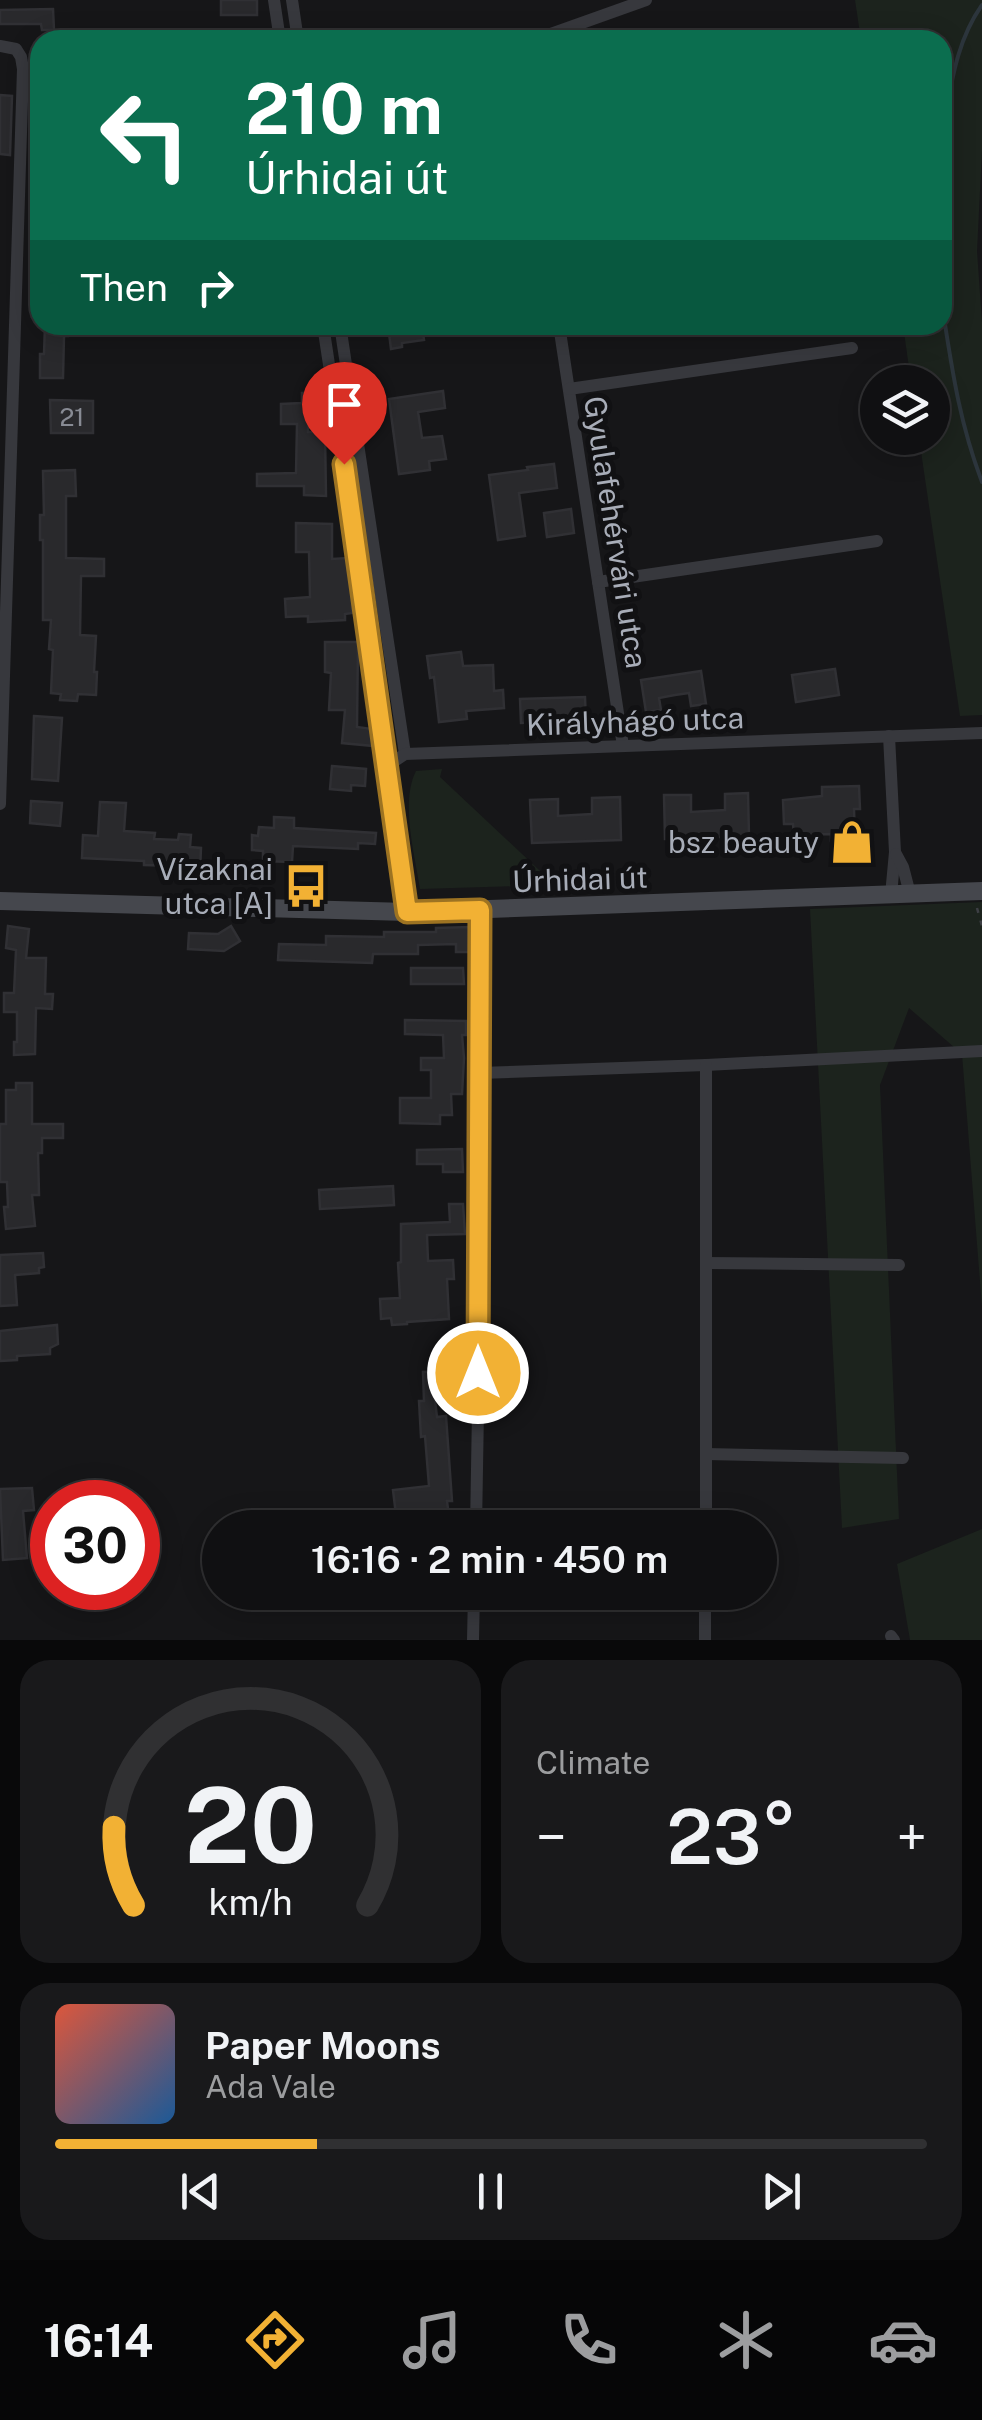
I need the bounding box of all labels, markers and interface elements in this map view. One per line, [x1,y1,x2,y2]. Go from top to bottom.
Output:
text: 210 m [245,67,443,150]
icon: left [80,70,210,200]
text: Úrhidai út [245,151,449,204]
icon: right [188,260,243,315]
text: Then [80,265,168,310]
pin [302,362,387,465]
map controls [860,365,950,455]
button: layers [860,365,950,455]
icon: arrive [317,377,372,432]
street label: Gyulafehérvári utca [577,393,655,671]
house number: 21 [59,402,85,432]
street label: Királyhágó utca [526,699,744,743]
shop icon: bsz beauty [828,818,876,866]
place label: bsz beauty [668,824,819,860]
place label: Vízaknai utca [A] [156,851,273,921]
street label: Úrhidai út [512,859,648,899]
bus stop icon: Vízaknai utca [A] [282,862,330,910]
position arrow [426,1321,530,1425]
speed limit sign: 30 [30,1480,160,1610]
text: 16:16 · 2 min · 450 m [311,1537,668,1582]
text: Climate [536,1744,650,1781]
text: 20 [184,1764,317,1886]
text: 23° [666,1793,797,1881]
text: − [536,1805,567,1869]
text: + [896,1805,927,1869]
text: km/h [208,1881,293,1923]
text: Paper Moons [205,2023,440,2068]
text: Ada Vale [205,2068,336,2105]
icon: previous [173,2164,228,2219]
icon: pause [463,2164,518,2219]
icon: next [754,2164,809,2219]
icon: directions [240,2305,310,2375]
icon: music [397,2305,467,2375]
icon: phone [554,2305,624,2375]
icon: climate [711,2305,781,2375]
icon: car [868,2305,938,2375]
text: 16:14 [44,2314,153,2367]

